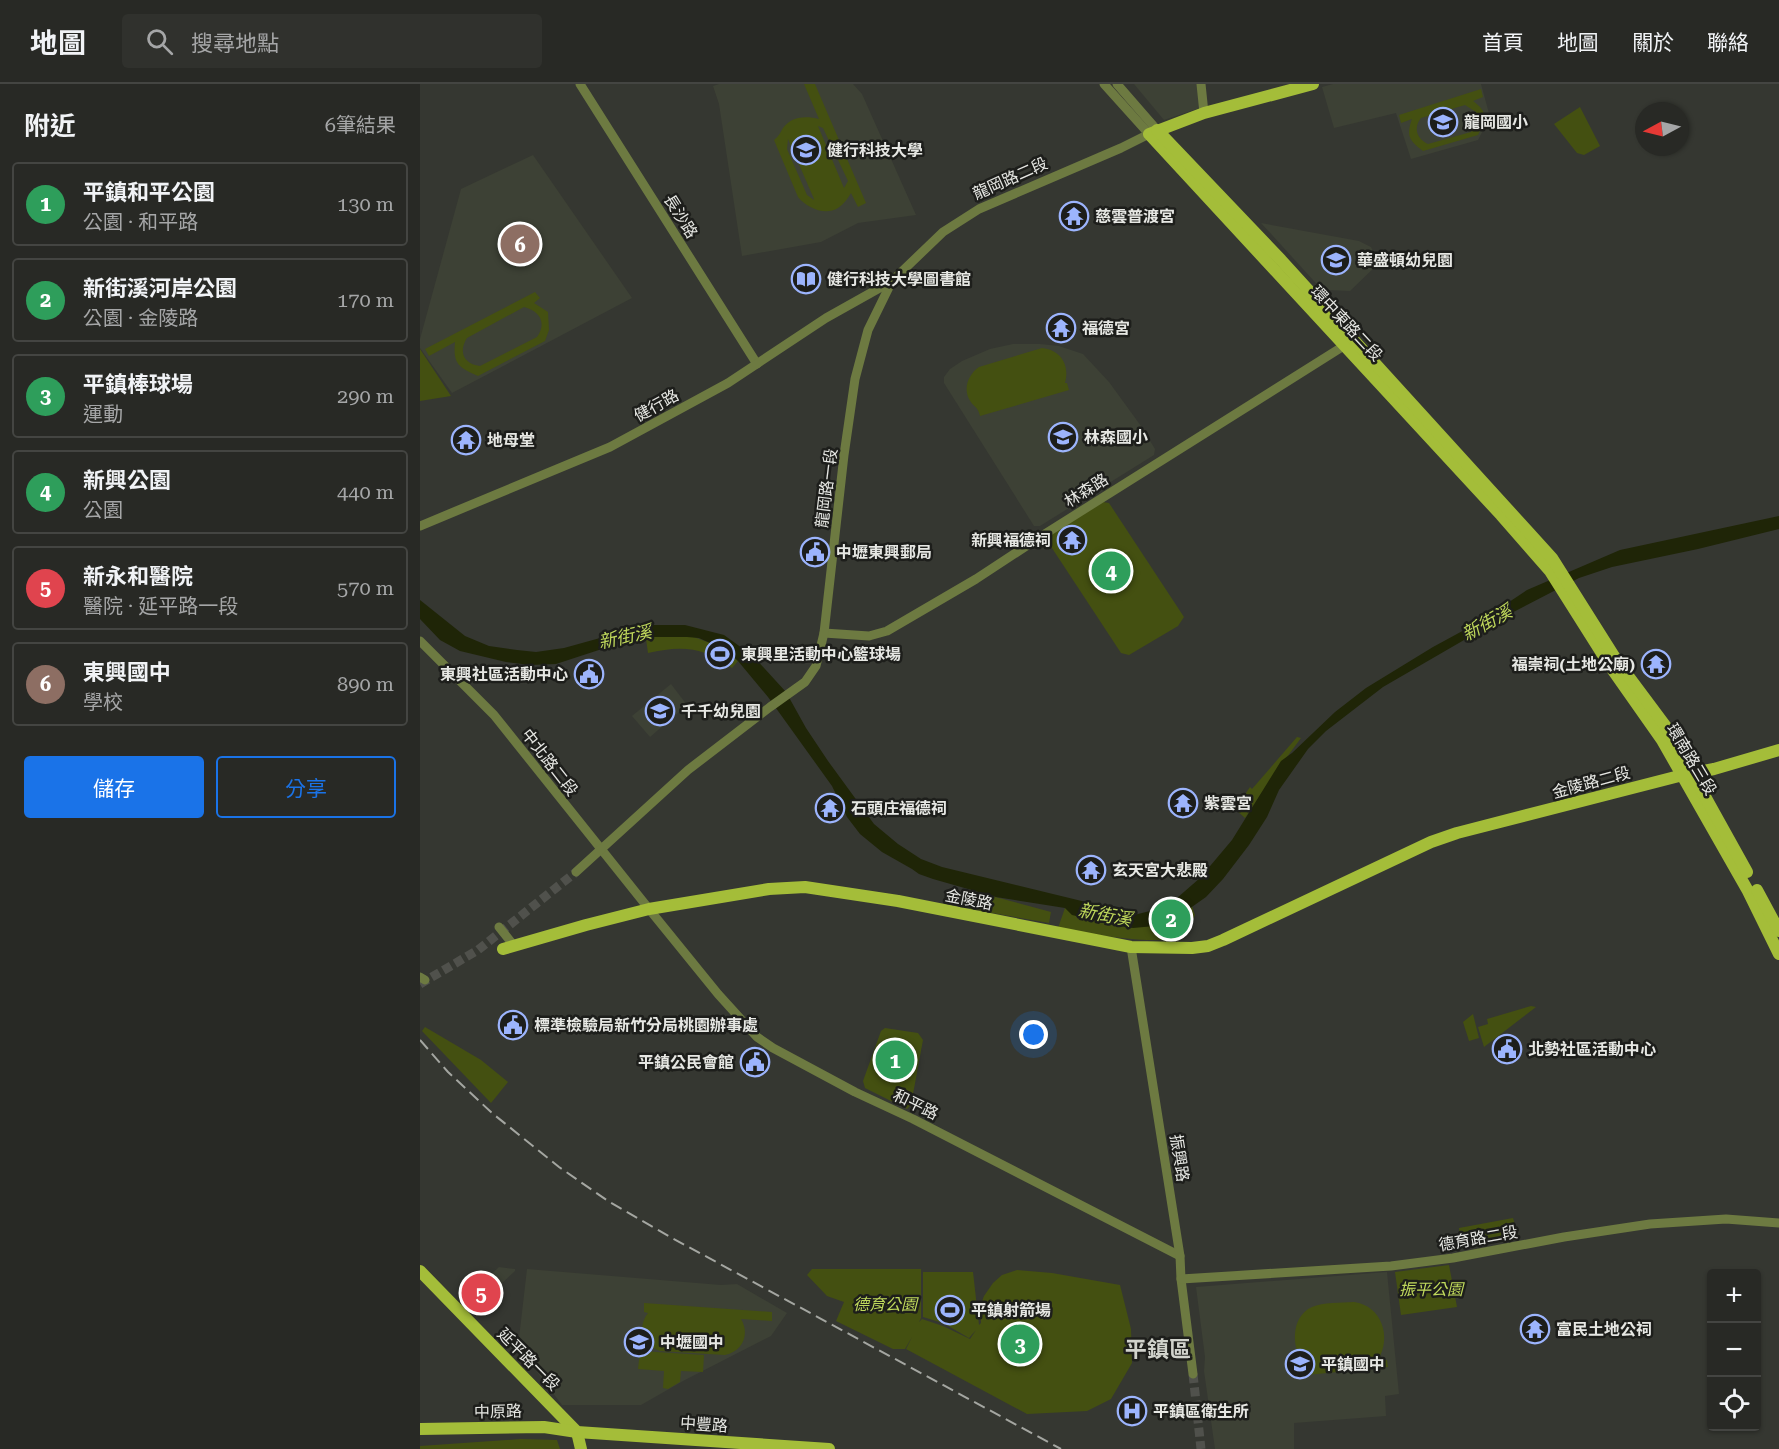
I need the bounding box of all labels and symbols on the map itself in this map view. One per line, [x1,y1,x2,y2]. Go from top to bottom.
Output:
north arrow [1635,102,1689,156]
school or university icon: 龍岡國小 [1427,106,1459,138]
place label: 龍岡國小 [1464,113,1528,132]
school or university icon: 健行科技大學 [790,134,822,166]
place label: 健行科技大學 [827,141,923,160]
street label: 龍岡路二段 [970,154,1051,203]
street label: 長沙路 [660,191,701,242]
temple icon: 慈雲普渡宮 [1058,200,1090,232]
place label: 慈雲普渡宮 [1095,207,1175,226]
pin: 6 [500,222,540,266]
school or university icon: 華盛頓幼兒園 [1320,244,1352,276]
place label: 華盛頓幼兒園 [1357,251,1453,270]
library icon: 健行科技大學圖書館 [790,263,822,295]
place label: 健行科技大學圖書館 [827,270,971,289]
street label: 環中東路二段 [1307,282,1386,365]
temple icon: 福德宮 [1045,312,1077,344]
place label: 福德宮 [1082,319,1130,338]
street label: 健行路 [631,385,682,425]
school or university icon: 林森國小 [1047,421,1079,453]
temple icon: 地母堂 [450,424,482,456]
place label: 林森國小 [1084,428,1148,447]
place label: 地母堂 [487,431,535,450]
street label: 龍岡路一段 [812,447,841,529]
street label: 林森路 [1061,470,1112,511]
temple icon: 新興福德祠 [1056,524,1088,556]
place label: 新興福德祠 [971,531,1051,550]
public building icon: 中壢東興郵局 [799,536,831,568]
place label: 中壢東興郵局 [836,543,932,562]
pin: 4 [1092,548,1130,594]
water label: 新街溪 [1458,599,1518,645]
water label: 新街溪 [596,620,656,652]
sports icon: 東興里活動中心籃球場 [704,638,736,670]
place label: 東興里活動中心籃球場 [741,645,901,664]
temple icon: 福崇祠(土地公廟) [1640,648,1672,680]
place label: 福崇祠(土地公廟) [1512,655,1635,674]
public building icon: 東興社區活動中心 [573,658,605,690]
place label: 東興社區活動中心 [440,665,568,684]
school or university icon: 千千幼兒園 [644,695,676,727]
place label: 千千幼兒園 [681,702,761,721]
street label: 環南路三段 [1663,720,1720,798]
street label: 中北路二段 [517,725,582,800]
street label: 金陵路二段 [1550,763,1632,802]
temple icon: 紫雲宮 [1167,787,1199,819]
temple icon: 石頭庄福德祠 [814,792,846,824]
place label: 紫雲宮 [1204,794,1252,813]
place label: 石頭庄福德祠 [851,799,947,818]
temple icon: 玄天宮大悲殿 [1075,854,1107,886]
place label: 玄天宮大悲殿 [1112,861,1208,880]
street label: 金陵路 [944,886,994,913]
pin: 2 [1152,896,1191,942]
water label: 新街溪 [1077,899,1137,931]
public building icon: 標準檢驗局新竹分局桃園辦事處 [497,1009,529,1041]
place label: 標準檢驗局新竹分局桃園辦事處 [534,1016,758,1035]
your location [1019,1020,1048,1049]
public building icon: 北勢社區活動中心 [1491,1033,1523,1065]
pin: 1 [876,1038,914,1082]
place label: 北勢社區活動中心 [1528,1040,1656,1059]
public building icon: 平鎮公民會館 [739,1046,771,1078]
place label: 平鎮公民會館 [638,1053,734,1072]
street label: 和平路 [890,1085,942,1124]
street label: 振興路 [1166,1133,1193,1183]
street label: 德育路二段 [1437,1222,1519,1255]
pin: 5 [462,1270,500,1316]
park label: 振平公園 [1399,1280,1465,1299]
sports icon: 平鎮射箭場 [934,1294,966,1326]
park label: 德育公園 [853,1295,919,1314]
place label: 平鎮射箭場 [971,1301,1051,1320]
temple icon: 富民土地公祠 [1519,1313,1551,1345]
place label: 富民土地公祠 [1556,1320,1652,1339]
pin: 3 [1000,1322,1040,1366]
street label: 延平路一段 [494,1324,564,1394]
school or university icon: 中壢國中 [623,1326,655,1358]
place label: 中壢國中 [660,1333,724,1352]
district label: 平鎮區 [1125,1337,1191,1362]
school or university icon: 平鎮國中 [1284,1348,1316,1380]
place label: 平鎮國中 [1321,1355,1385,1374]
hospital icon: 平鎮區衛生所 [1116,1395,1148,1427]
street label: 中原路 [474,1402,522,1421]
place label: 平鎮區衛生所 [1153,1402,1249,1421]
street label: 中豐路 [679,1413,729,1436]

